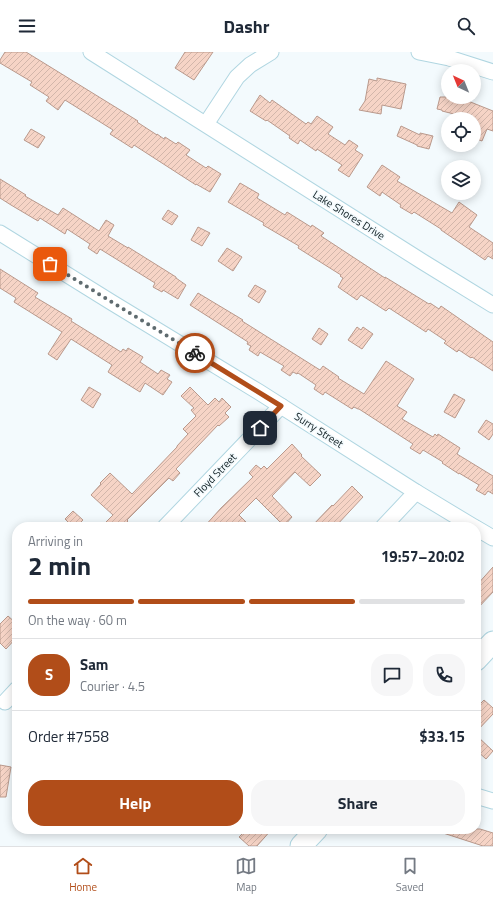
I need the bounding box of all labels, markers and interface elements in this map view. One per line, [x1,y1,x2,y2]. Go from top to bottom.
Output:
text: Dashr [224,13,269,40]
icon: menu [16,15,38,37]
icon: search [455,15,477,37]
north arrow [441,64,481,104]
map controls [441,64,481,200]
button: locate [441,112,481,152]
button: layers [441,160,481,200]
street label: Lake Shores Drive [310,186,389,244]
pin [33,247,67,281]
icon: bag [39,253,61,275]
courier [175,333,215,373]
icon: bike [184,342,206,364]
street label: Surry Street [291,408,347,452]
pin [243,411,277,445]
icon: home [249,417,271,439]
street label: Floyd Street [190,449,240,501]
text: Arriving in [28,531,83,551]
text: 19:57–20:02 [381,545,465,568]
text: 2 min [28,546,91,585]
text: On the way · 60 m [28,610,127,630]
text: Sam [80,653,108,676]
button: chat [371,654,413,696]
button: phone [423,654,465,696]
text: S [45,663,53,686]
text: Courier · 4.5 [80,676,145,696]
text: Order #7558 [28,725,109,748]
text: $33.15 [419,725,465,748]
button: Help [28,780,243,826]
button: Share [251,780,465,826]
tab: Home [69,855,97,895]
tab: Map [235,855,257,895]
tab: Saved [396,855,424,895]

